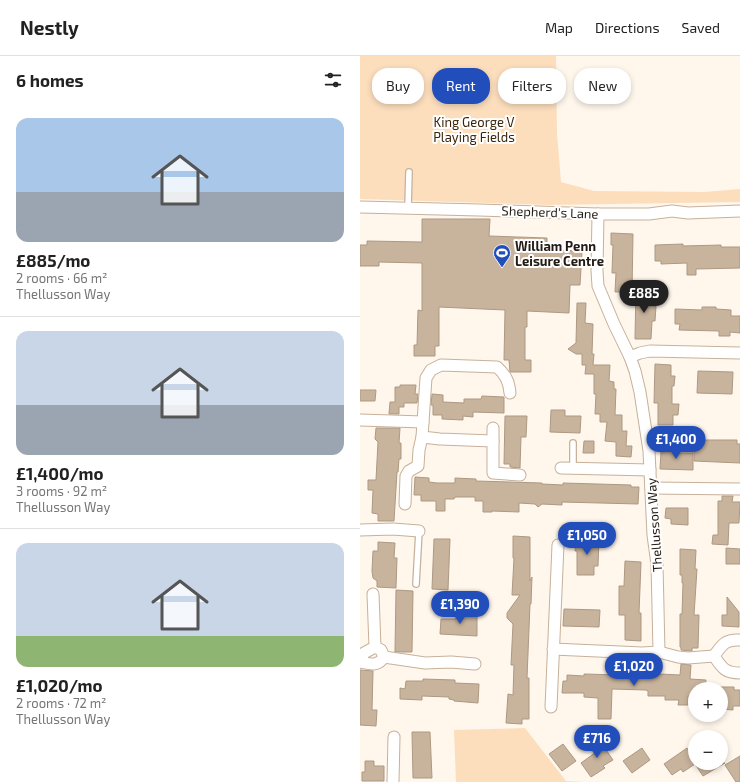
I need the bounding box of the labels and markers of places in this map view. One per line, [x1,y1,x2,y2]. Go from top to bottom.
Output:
place label: William Penn Leisure Centre [515,238,604,269]
sports icon: William Penn Leisure Centre [492,243,512,268]
pin: £885 [620,280,668,314]
pin: £1,400 [643,426,709,460]
pin: £1,050 [554,522,620,556]
pin: £1,390 [427,591,493,625]
pin: £1,020 [601,653,667,687]
pin: £716 [573,725,621,759]

